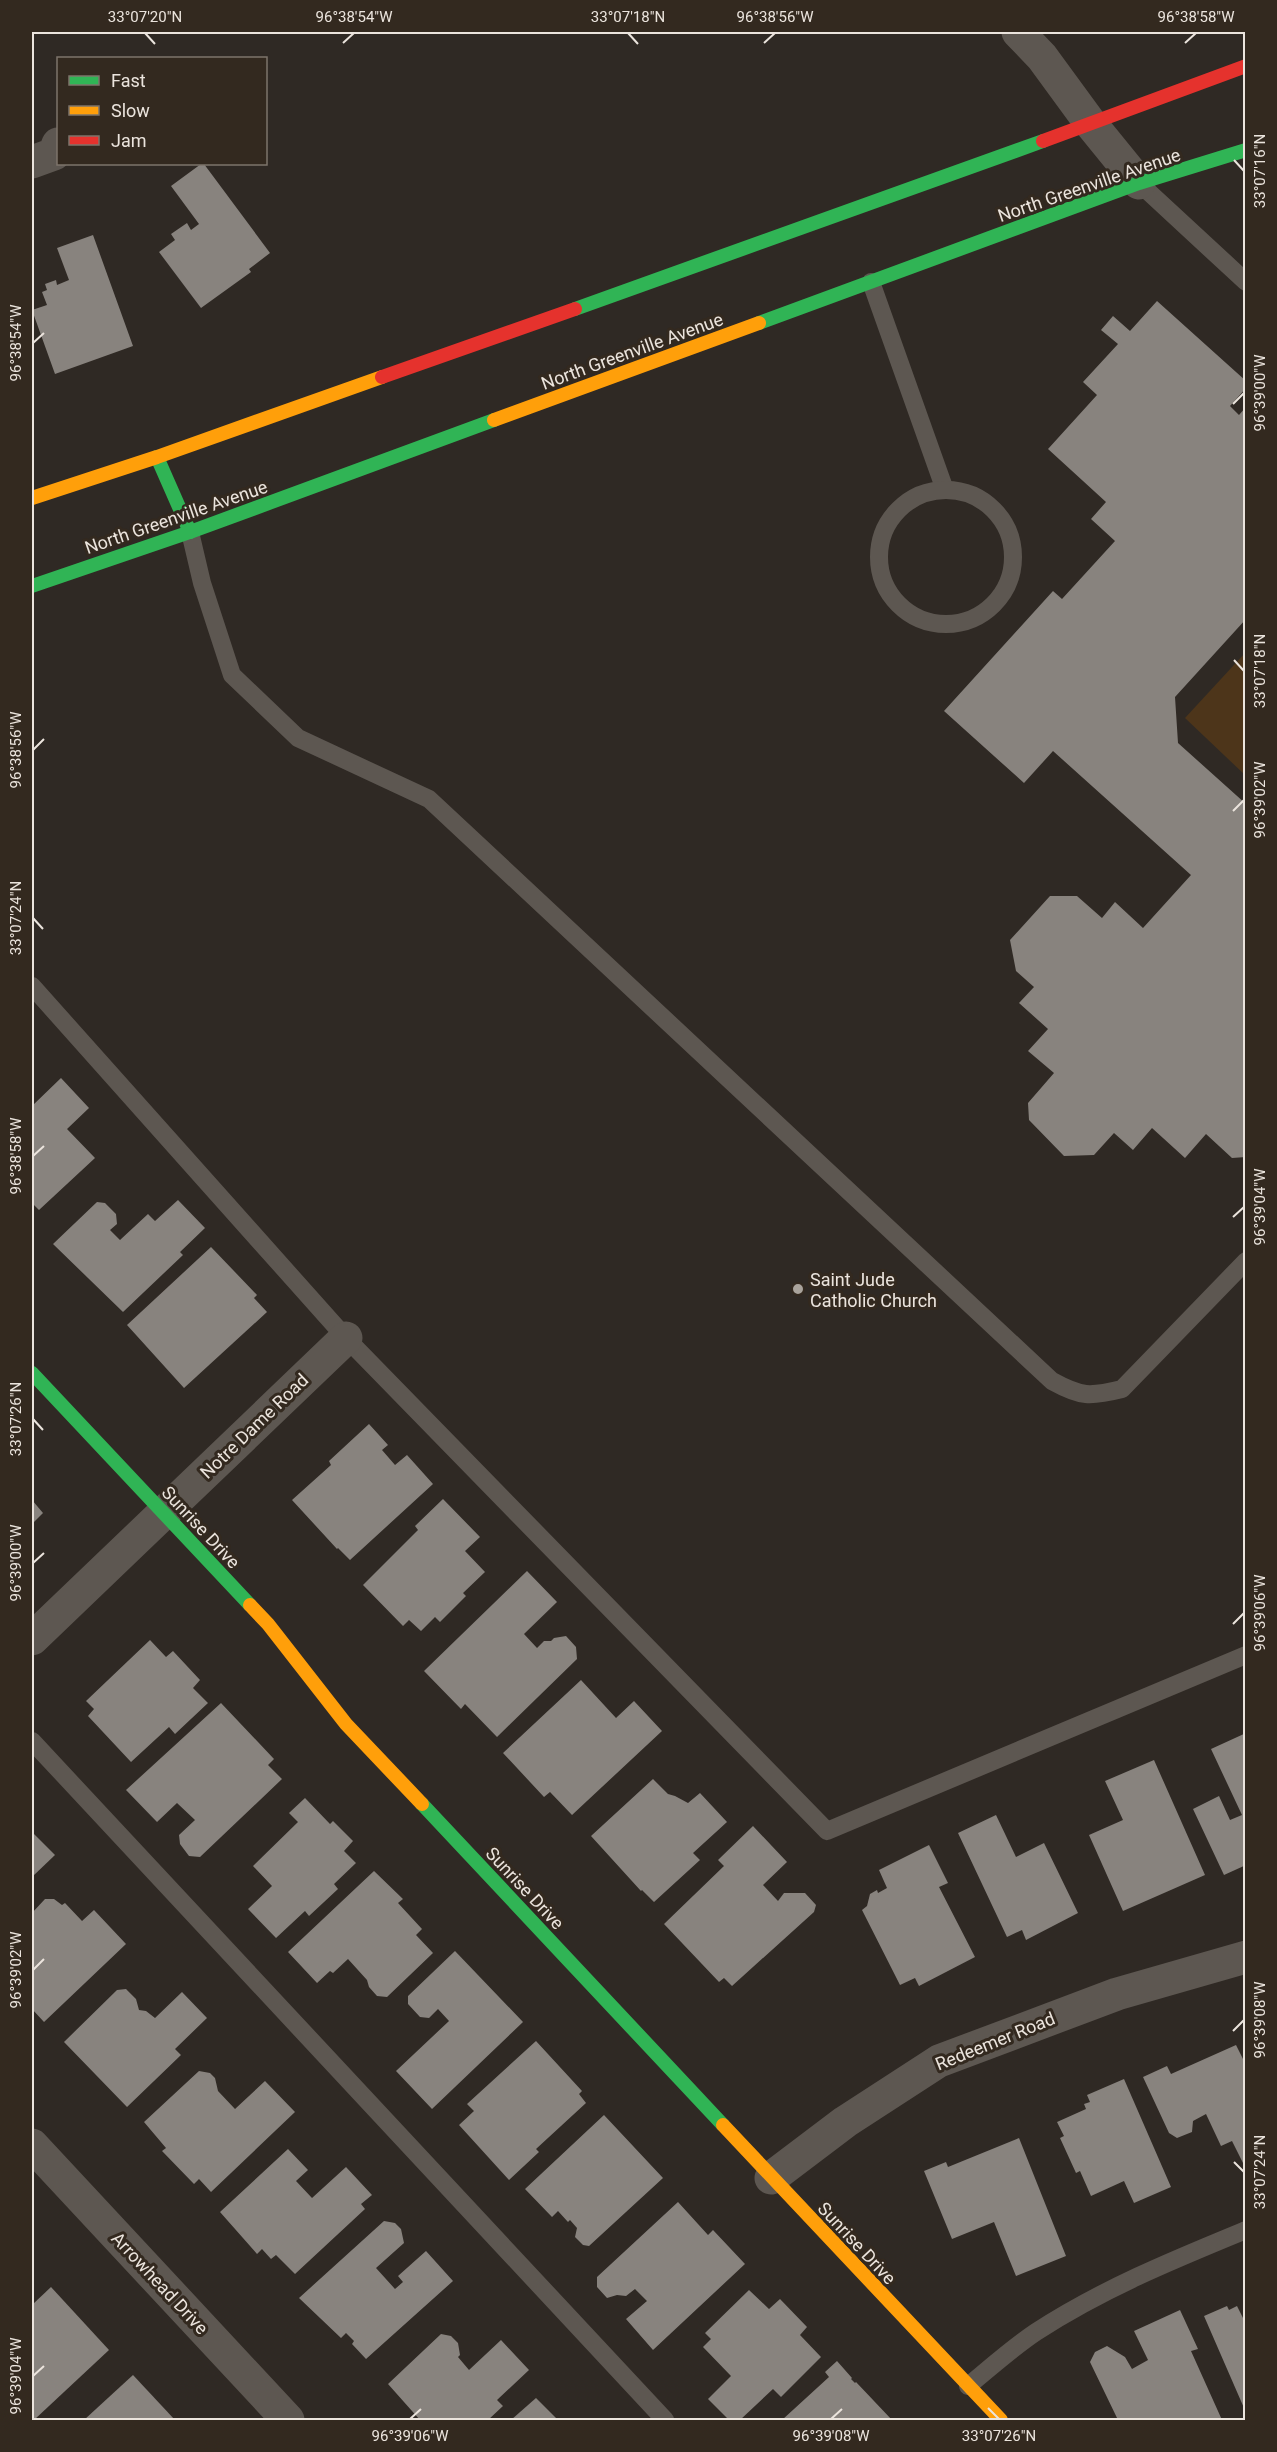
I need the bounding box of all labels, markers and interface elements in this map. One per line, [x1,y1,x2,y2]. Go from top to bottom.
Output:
text: 33°07'20"N [108,8,182,26]
text: 96°38'54"W [316,8,392,26]
text: 33°07'18"N [591,8,665,26]
text: 96°38'56"W [737,8,813,26]
text: 96°38'58"W [1158,8,1234,26]
legend [57,57,267,165]
text: Fast [111,70,146,91]
text: Slow [111,100,150,121]
text: Jam [111,130,147,151]
text: 33°07'16"N [1251,134,1269,208]
street label: North Greenville Avenue [995,144,1183,226]
text: 96°38'54"W [7,305,25,381]
street label: North Greenville Avenue [538,308,726,394]
text: 96°39'00"W [1251,355,1269,431]
street label: North Greenville Avenue [82,476,270,558]
text: 33°07'18"N [1251,634,1269,708]
text: 96°38'56"W [7,712,25,788]
text: 96°39'02"W [1251,762,1269,838]
text: 33°07'24"N [7,881,25,955]
text: 96°38'58"W [7,1118,25,1194]
text: 96°39'04"W [1251,1169,1269,1245]
place label: Saint Jude Catholic Church [810,1269,937,1311]
marker: Saint Jude Catholic Church [791,1282,805,1296]
street label: Notre Dame Road [196,1369,312,1483]
text: 33°07'26"N [7,1382,25,1456]
street label: Sunrise Drive [158,1482,244,1572]
text: 96°39'00"W [7,1525,25,1601]
text: 96°39'06"W [1251,1575,1269,1651]
street label: Sunrise Drive [482,1843,568,1933]
text: 96°39'02"W [7,1932,25,2008]
text: 96°39'08"W [1251,1982,1269,2058]
street label: Redeemer Road [932,2007,1058,2075]
text: 33°07'24"N [1251,2135,1269,2209]
street label: Sunrise Drive [814,2198,900,2288]
street label: Arrowhead Drive [107,2228,213,2338]
text: 96°39'04"W [7,2338,25,2414]
text: 96°39'06"W [372,2427,448,2445]
text: 96°39'08"W [793,2427,869,2445]
text: 33°07'26"N [962,2427,1036,2445]

